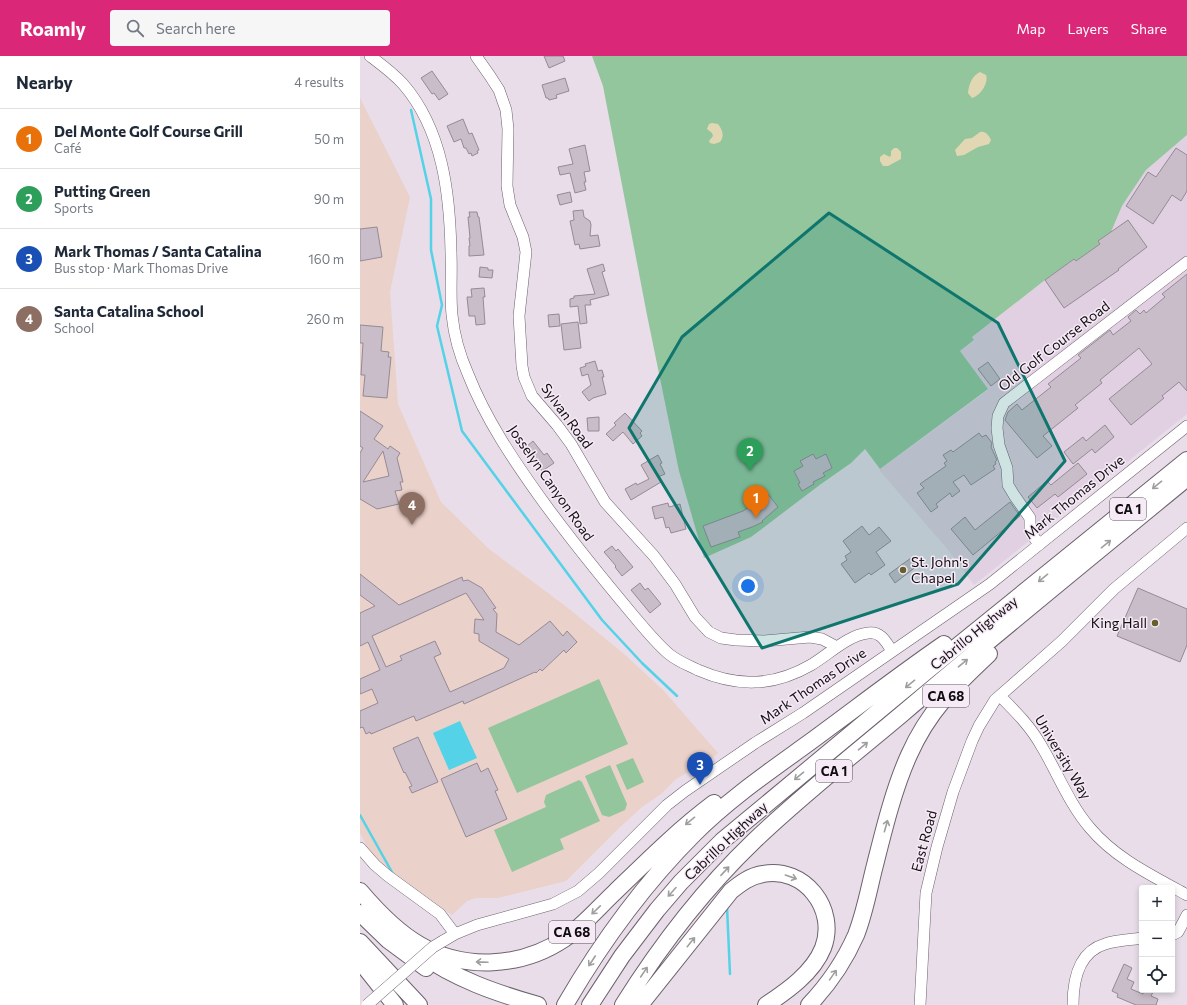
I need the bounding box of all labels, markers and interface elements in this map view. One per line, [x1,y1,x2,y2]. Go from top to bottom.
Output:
search box [110,10,390,46]
text: Roamly [20,17,86,40]
icon: search [124,17,146,39]
text: Search here [156,19,235,37]
text: Map [1017,20,1045,37]
text: Layers [1067,20,1109,37]
text: Share [1131,20,1167,37]
text: Nearby [16,72,73,93]
text: 4 results [294,74,344,90]
text: Del Monte Golf Course Grill [54,122,243,140]
text: 1 [26,131,32,147]
text: 50 m [314,131,344,147]
text: Café [54,140,81,156]
text: Putting Green [54,182,150,200]
text: 2 [25,191,33,207]
text: 90 m [314,191,344,207]
text: Sports [54,200,94,216]
text: Mark Thomas / Santa Catalina [54,242,262,260]
text: 3 [25,251,33,267]
text: 160 m [308,251,344,267]
text: Bus stop · Mark Thomas Drive [54,260,228,276]
street label: Old Golf Course Road [995,297,1113,394]
text: Santa Catalina School [54,302,204,320]
text: 4 [25,311,33,327]
text: 260 m [307,311,344,327]
text: School [54,320,94,336]
street label: Sylvan Road [538,380,597,452]
street label: Josselyn Canyon Road [505,422,598,544]
pin: 2 [737,438,763,471]
street label: Mark Thomas Drive [1020,451,1127,542]
one-way arrow [1151,480,1162,489]
pin: 1 [743,485,769,518]
pin: 4 [399,492,425,525]
road number: CA 1 [1110,498,1146,520]
one-way arrow [1101,539,1112,548]
place label: St. John's Chapel [911,553,968,586]
marker: St. John's Chapel [898,565,908,575]
one-way arrow [1037,573,1048,582]
your location [738,576,758,596]
street label: Cabrillo Highway [927,592,1021,673]
place label: King Hall [1091,614,1147,631]
marker: King Hall [1150,618,1160,628]
street label: Mark Thomas Drive [756,644,869,727]
one-way arrow [957,658,968,667]
one-way arrow [905,680,916,689]
road number: CA 68 [923,685,969,707]
street label: University Way [1032,712,1095,802]
one-way arrow [858,742,869,751]
pin: 3 [687,752,713,785]
road number: CA 1 [816,760,852,782]
one-way arrow [794,772,805,781]
street label: Cabrillo Highway [681,798,771,884]
street label: East Road [907,808,940,874]
one-way arrow [685,816,696,825]
one-way arrow [883,819,890,832]
one-way arrow [721,866,730,876]
one-way arrow [784,874,797,881]
map controls [1139,885,1175,993]
button: + [1139,885,1175,921]
one-way arrow [668,887,677,897]
one-way arrow [591,905,601,915]
road number: CA 68 [549,921,595,943]
button: − [1139,921,1175,957]
one-way arrow [686,936,695,947]
one-way arrow [587,955,595,967]
button: locate [1139,957,1175,993]
one-way arrow [476,959,489,966]
one-way arrow [640,967,648,978]
one-way arrow [829,969,837,980]

